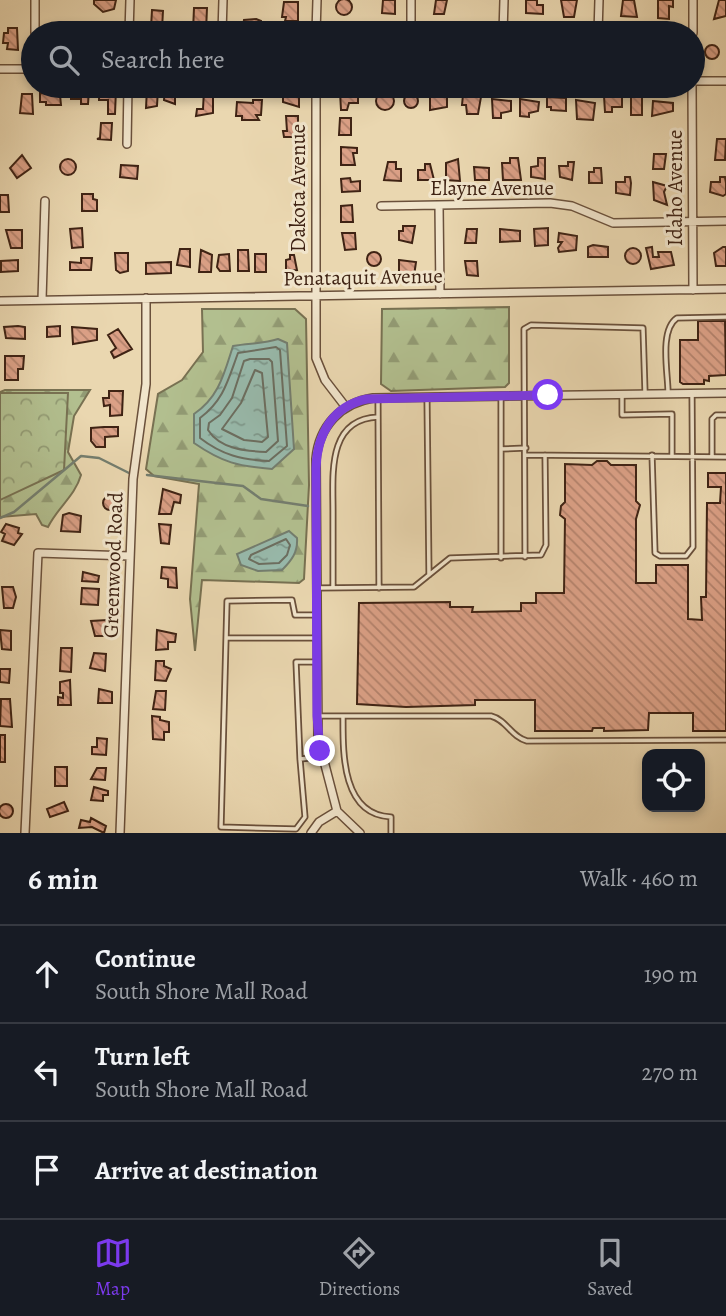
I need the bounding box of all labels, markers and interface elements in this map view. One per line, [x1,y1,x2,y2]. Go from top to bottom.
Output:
search box [21,21,705,98]
icon: search [45,41,83,79]
text: Search here [101,42,225,77]
street label: Dakota Avenue [284,124,312,252]
street label: Idaho Avenue [661,130,689,246]
street label: Elayne Avenue [430,174,554,202]
street label: Penataquit Avenue [283,262,443,292]
route start [532,379,563,410]
street label: Greenwood Road [96,491,130,638]
route end [304,735,335,766]
map controls [642,749,705,812]
button: locate [642,749,705,812]
text: 6 min [28,859,98,899]
text: Walk · 460 m [580,863,698,894]
text: Continue [95,941,196,976]
icon: ahead [28,955,66,993]
text: 190 m [644,959,698,990]
text: South Shore Mall Road [95,976,308,1007]
text: Turn left [95,1039,190,1074]
icon: left [28,1053,66,1091]
text: 270 m [641,1057,698,1088]
text: South Shore Mall Road [95,1074,308,1105]
icon: arrive [28,1151,66,1189]
text: Arrive at destination [95,1153,318,1188]
tab: Map [94,1234,132,1302]
tab: Directions [319,1234,400,1302]
tab: Saved [587,1234,632,1302]

